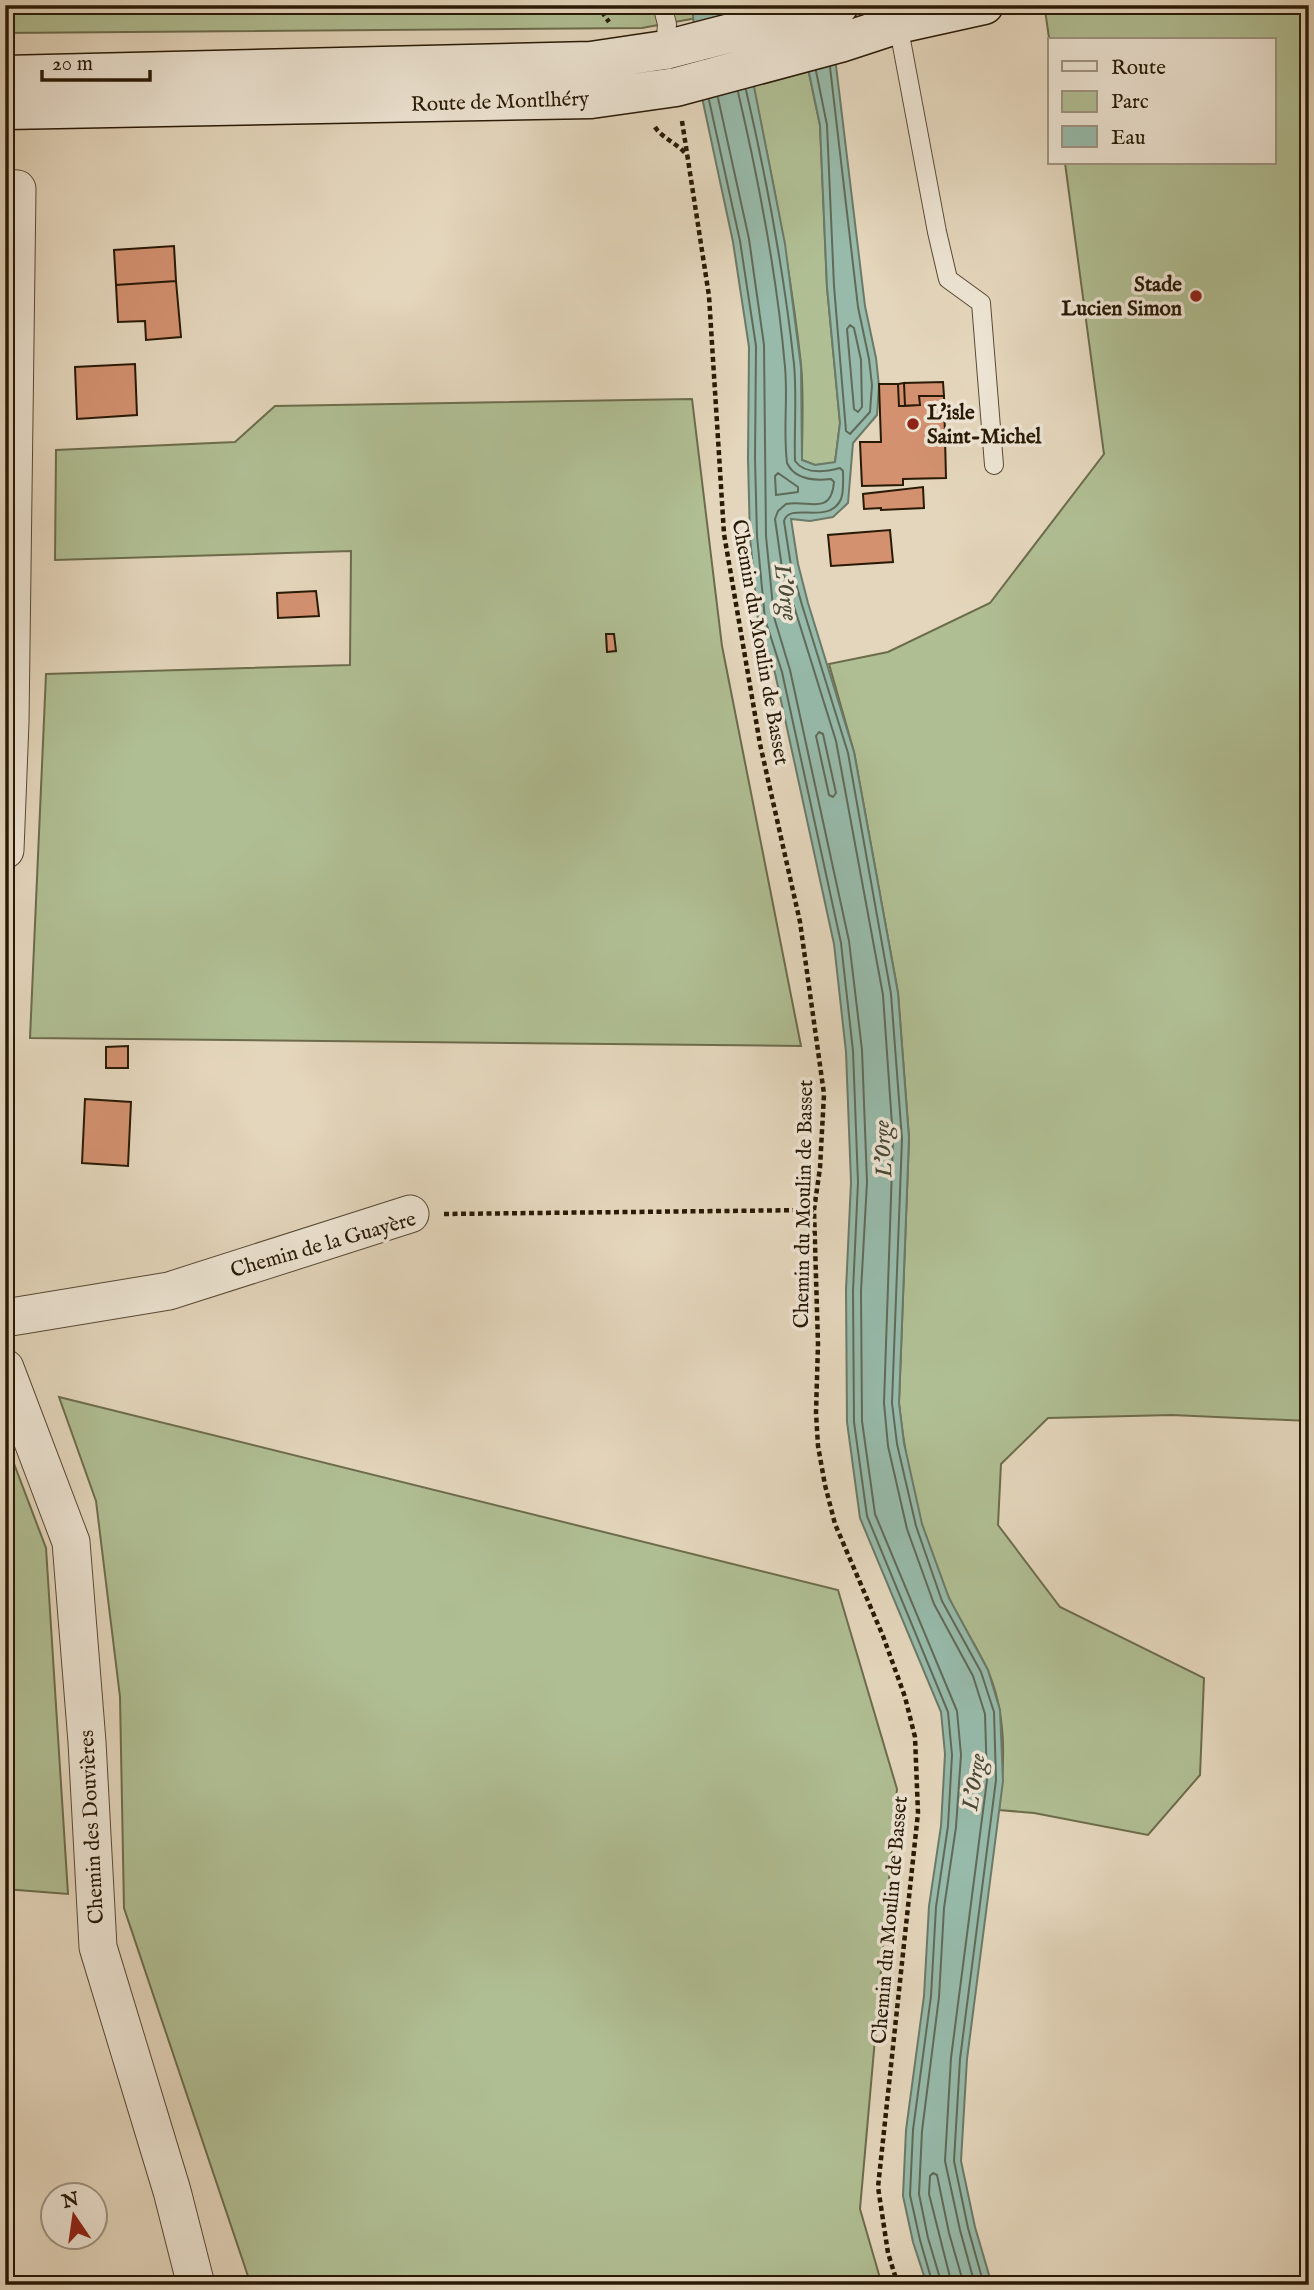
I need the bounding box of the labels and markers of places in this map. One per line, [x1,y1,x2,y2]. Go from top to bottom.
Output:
place label: Stade Lucien Simon [1061,272,1182,323]
marker: Stade Lucien Simon [1188,288,1204,304]
place label: L'isle Saint-Michel [927,400,1043,451]
marker: L'isle Saint-Michel [905,416,921,432]

